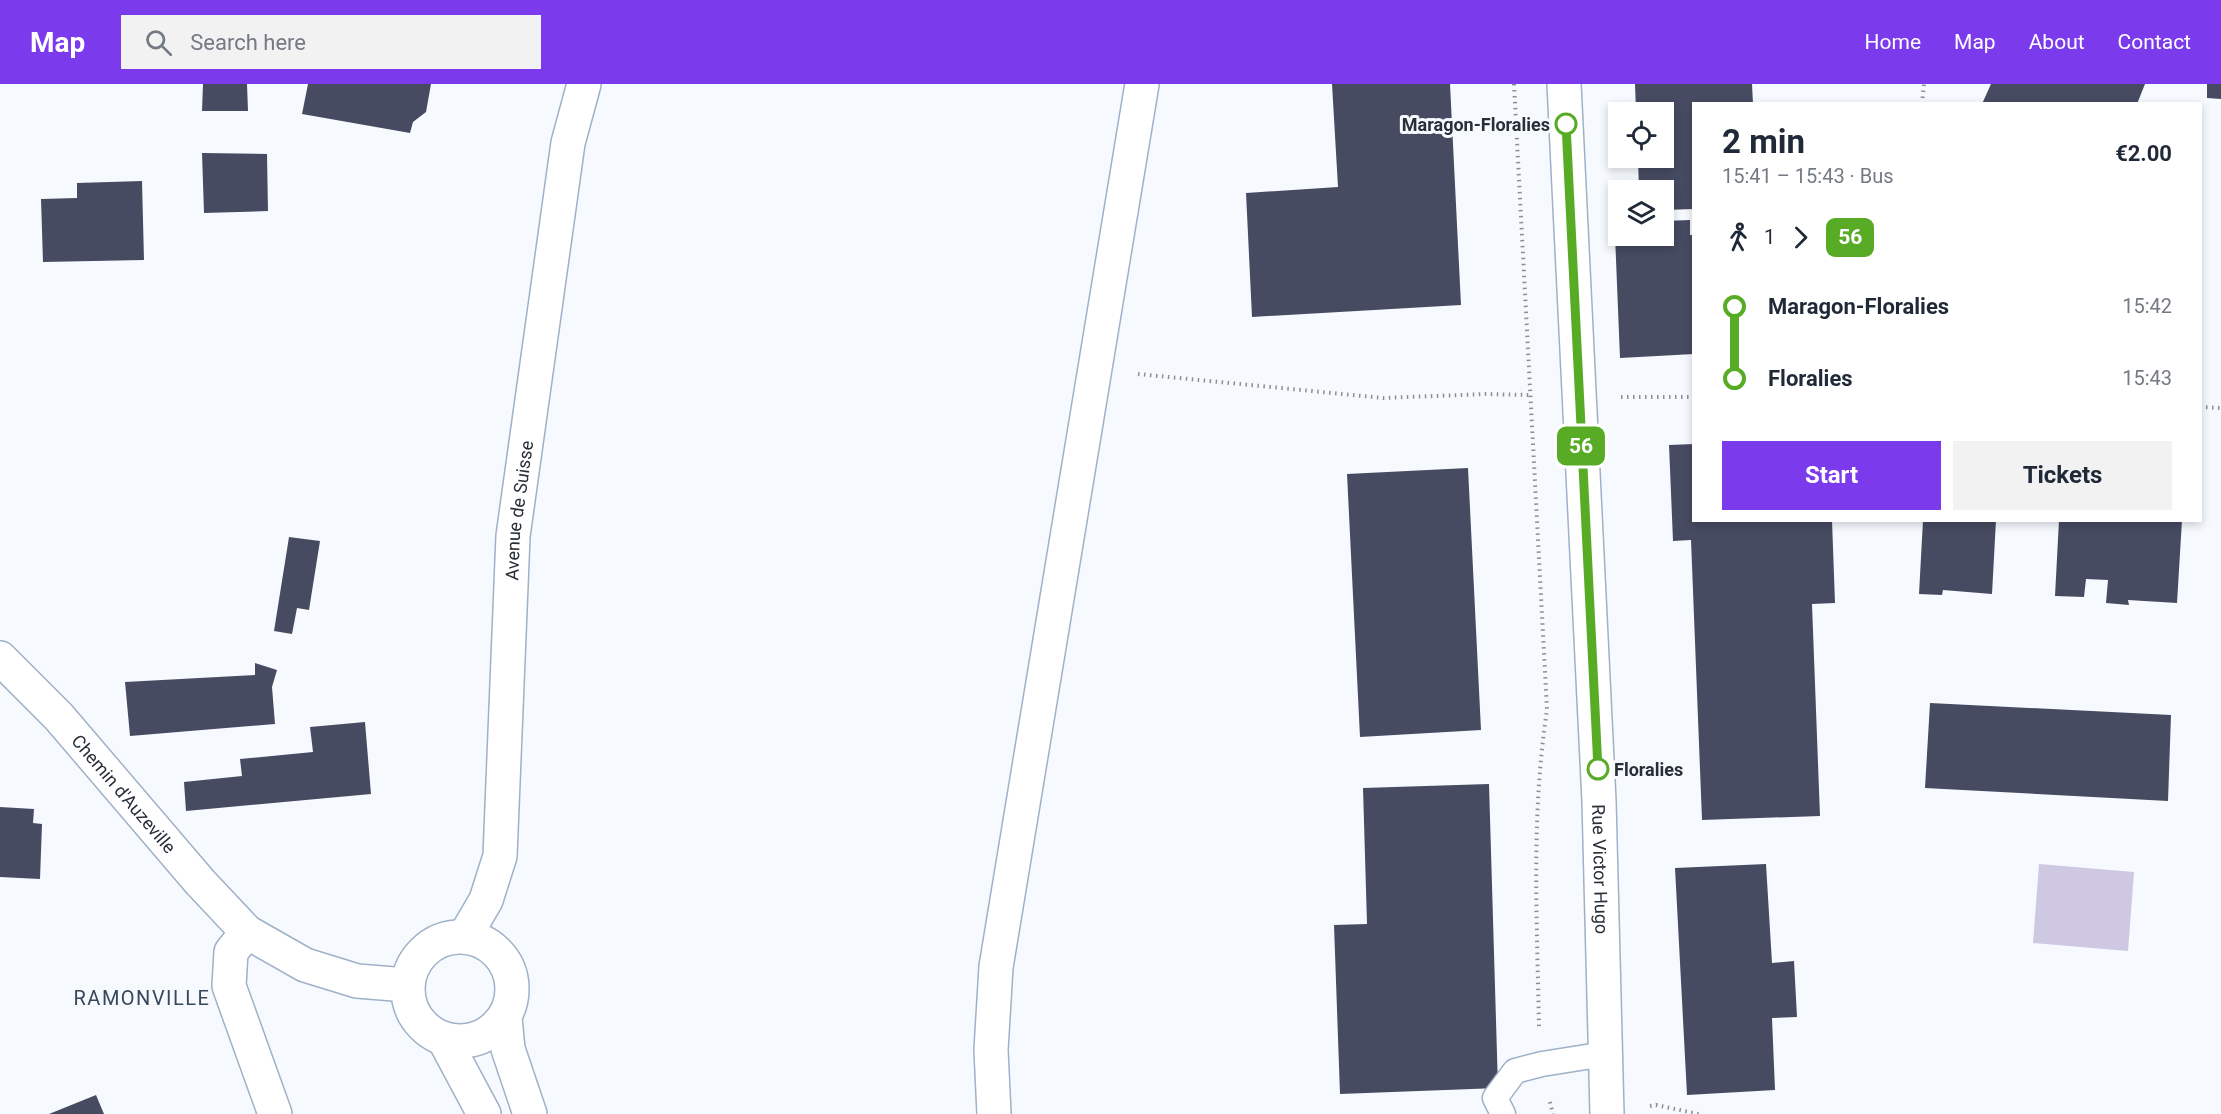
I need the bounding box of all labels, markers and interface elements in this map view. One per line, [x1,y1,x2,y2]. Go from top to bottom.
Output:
search box [121,15,541,69]
text: Map [30,26,85,59]
icon: search [142,26,175,59]
text: Search here [190,30,306,55]
text: Home [1865,30,1921,54]
text: Map [1954,30,1996,54]
text: About [2029,30,2085,54]
text: Contact [2118,30,2191,54]
map controls [1608,102,1674,246]
button: locate [1608,102,1674,168]
marker: Maragon-Floralies [1555,113,1577,135]
place label: Maragon-Floralies [1402,114,1550,135]
text: 2 min [1722,122,1805,161]
text: €2.00 [2115,141,2172,166]
text: 15:41 – 15:43 · Bus [1722,164,1894,188]
button: layers [1608,180,1674,246]
icon: walk [1722,221,1755,254]
icon: forward [1784,221,1817,254]
text: 1 [1764,225,1775,249]
text: 56 [1838,225,1862,249]
text: Maragon-Floralies [1768,294,1949,319]
text: 15:42 [2122,294,2172,318]
text: Floralies [1768,366,1853,391]
text: 15:43 [2122,366,2172,390]
line badge: 56 [1554,426,1608,466]
text: 56 [1569,434,1593,458]
street label: Avenue de Suisse [501,439,537,581]
button: Start [1722,441,1941,510]
button: Tickets [1953,441,2172,510]
street label: Chemin d'Auzeville [68,730,181,857]
marker: Floralies [1587,758,1609,780]
place label: Floralies [1614,759,1683,780]
street label: Rue Victor Hugo [1589,804,1613,934]
district label: RAMONVILLE [74,986,210,1010]

